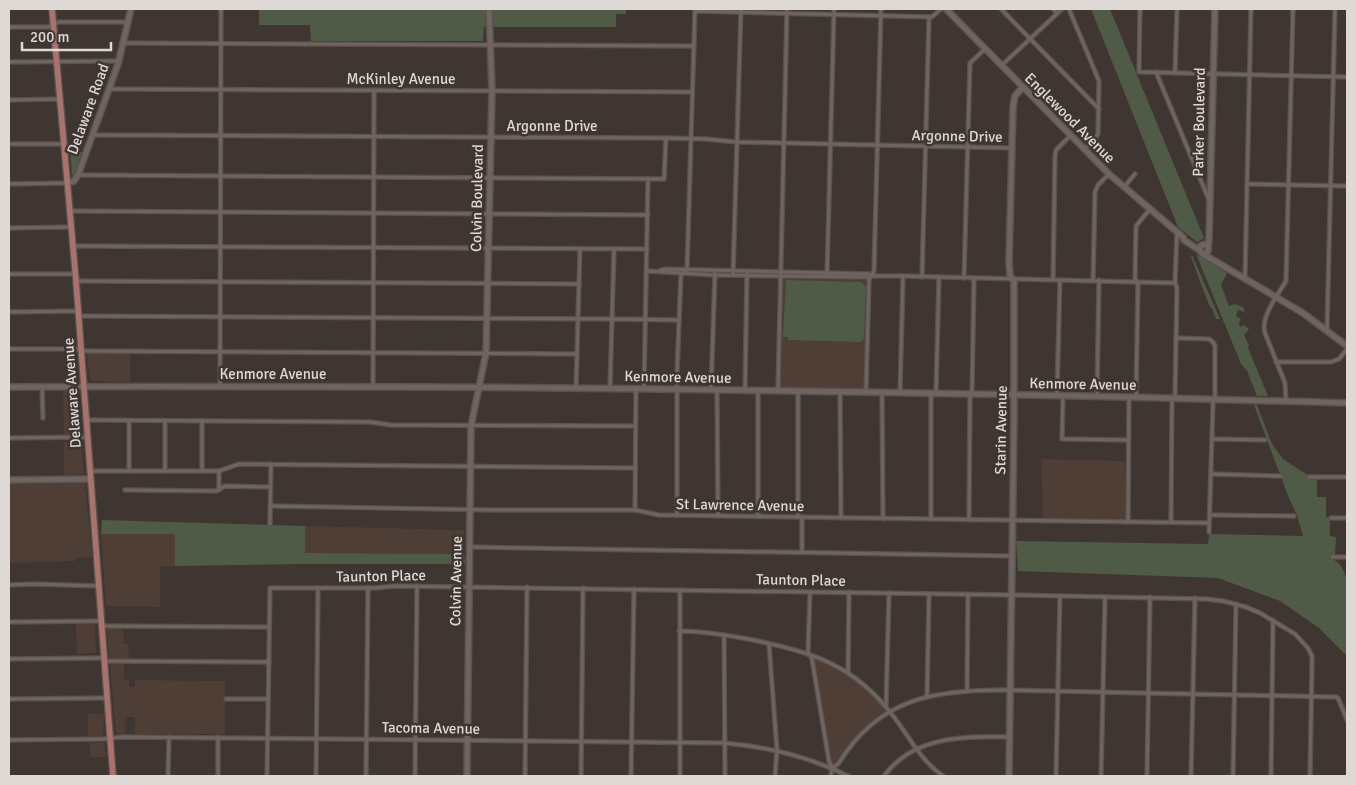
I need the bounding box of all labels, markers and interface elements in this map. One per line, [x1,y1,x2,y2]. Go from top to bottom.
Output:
scale bar [22,20,111,52]
text: 200 m [30,28,70,46]
street label: Delaware Road [63,61,113,157]
street label: Parker Boulevard [1189,67,1209,177]
street label: Englewood Avenue [1021,69,1119,167]
street label: McKinley Avenue [346,70,456,88]
street label: Argonne Drive [507,117,598,135]
street label: Argonne Drive [911,126,1003,146]
street label: Colvin Boulevard [467,144,487,252]
street label: Delaware Avenue [59,337,85,449]
street label: Kenmore Avenue [219,365,327,383]
street label: Kenmore Avenue [624,367,732,387]
street label: Kenmore Avenue [1029,374,1137,394]
street label: Starin Avenue [991,385,1011,475]
street label: St Lawrence Avenue [676,495,804,515]
street label: Colvin Avenue [446,536,466,626]
street label: Taunton Place [336,566,426,586]
street label: Taunton Place [756,570,846,590]
street label: Tacoma Avenue [382,718,480,738]

